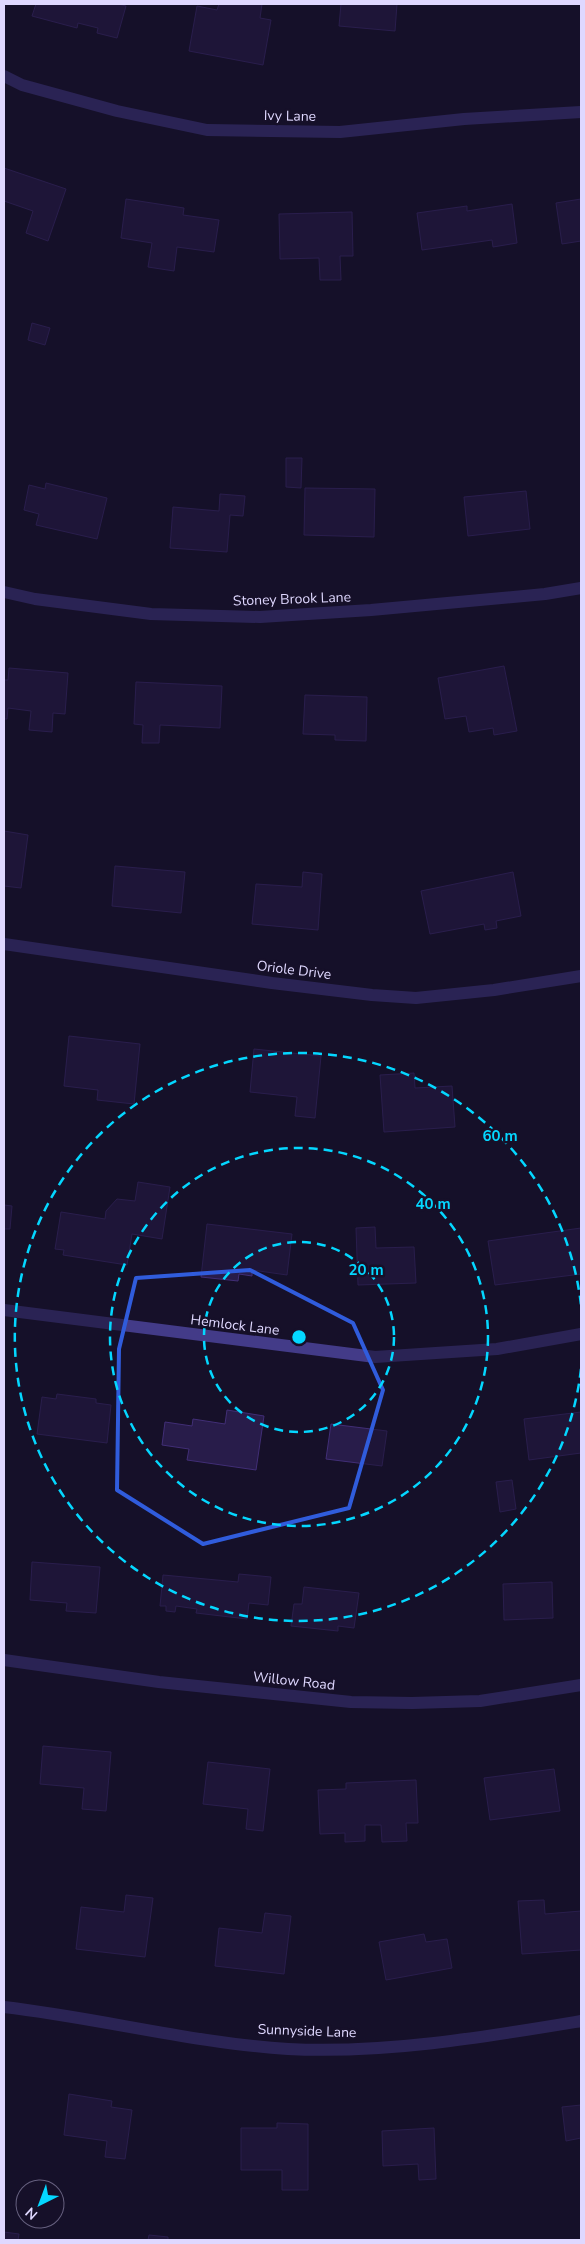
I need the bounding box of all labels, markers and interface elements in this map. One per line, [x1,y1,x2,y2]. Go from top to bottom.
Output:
street label: Ivy Lane [264,106,316,126]
street label: Stoney Brook Lane [233,587,351,611]
street label: Oriole Drive [256,956,332,984]
text: 60 m [482,1126,518,1146]
text: 40 m [415,1194,451,1214]
text: 20 m [348,1260,384,1280]
street label: Hemlock Lane [189,1310,281,1340]
centre of rings [290,1328,308,1346]
street label: Willow Road [252,1667,336,1695]
street label: Sunnyside Lane [257,2020,357,2042]
north arrow [15,2179,65,2229]
text: N [21,2203,42,2224]

